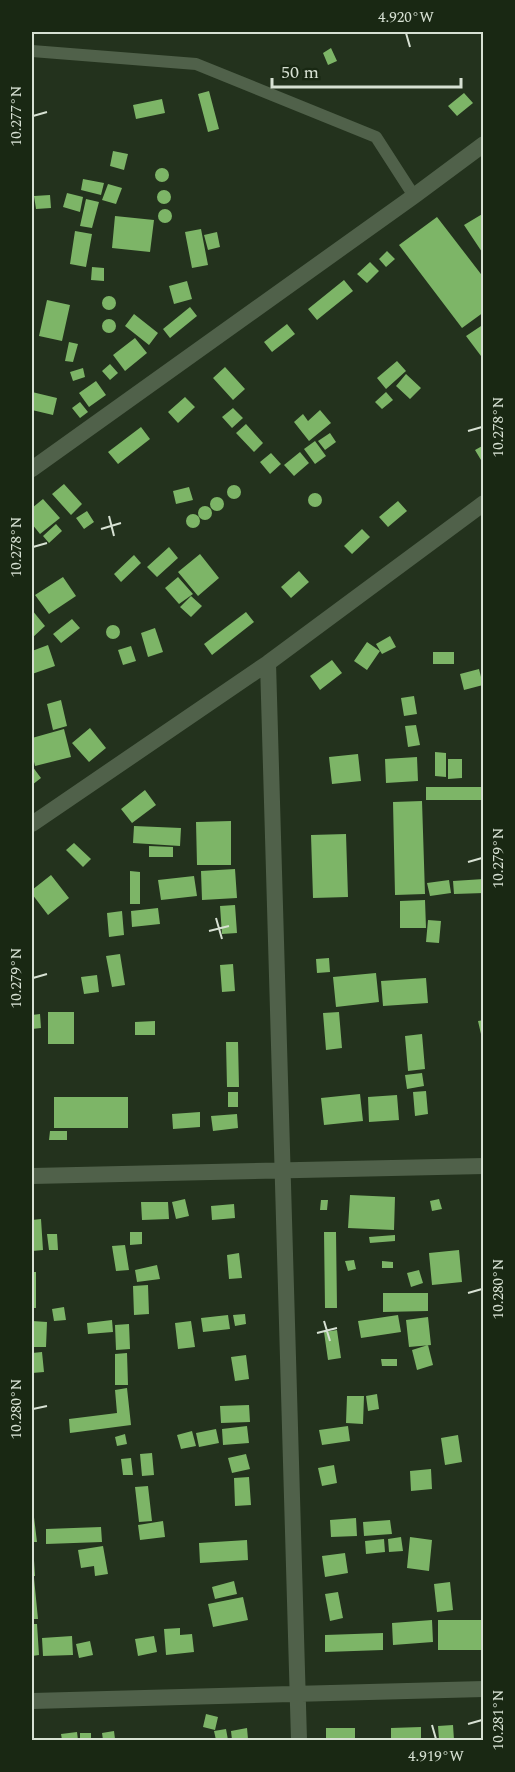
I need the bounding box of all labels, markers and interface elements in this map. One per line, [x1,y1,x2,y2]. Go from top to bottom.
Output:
text: 4.920°W [378,6,434,29]
scale bar [272,51,461,89]
text: 50 m [281,59,319,86]
text: 10.277°N [5,86,28,146]
text: 10.278°N [487,397,510,457]
text: 10.278°N [5,517,28,577]
text: 10.279°N [487,828,510,888]
text: 10.279°N [5,948,28,1008]
text: 10.280°N [487,1259,510,1319]
text: 10.280°N [5,1379,28,1439]
text: 10.281°N [487,1690,510,1750]
text: 4.919°W [408,1745,464,1768]

